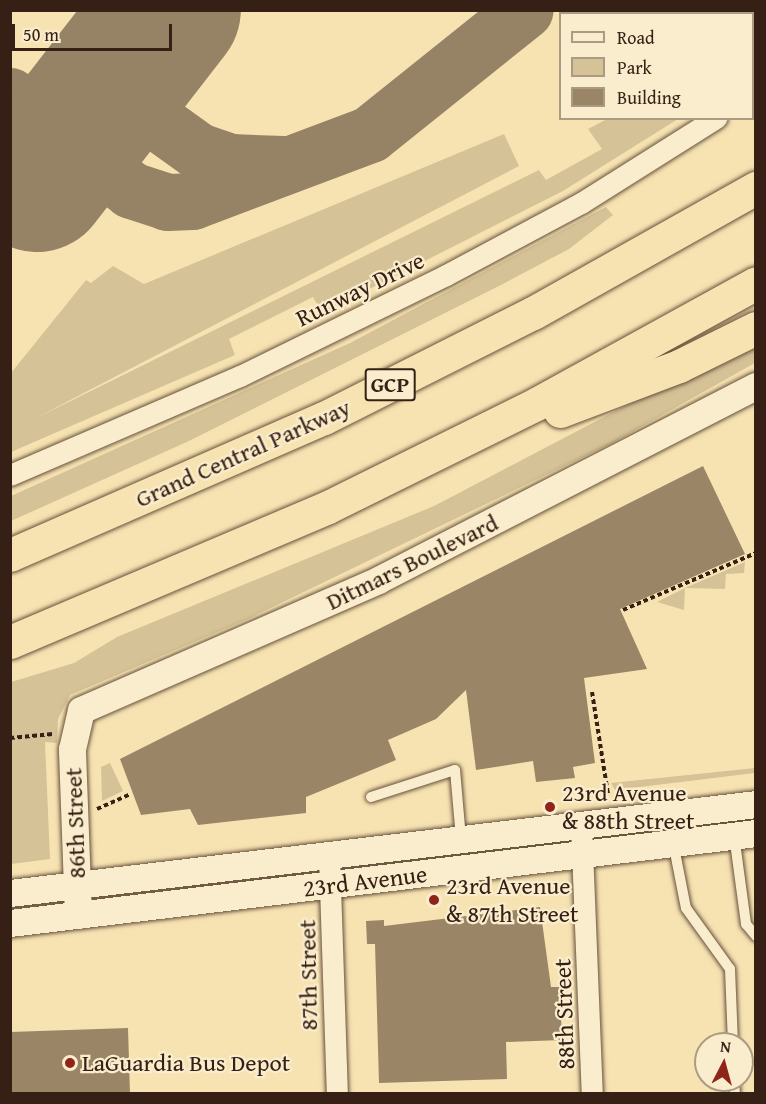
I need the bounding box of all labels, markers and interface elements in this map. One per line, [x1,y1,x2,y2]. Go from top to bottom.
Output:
scale bar [15,12,176,50]
legend [559,12,754,120]
text: 50 m [23,21,59,48]
text: Road [617,24,655,51]
text: Park [617,54,652,81]
text: Building [617,84,681,111]
street label: Runway Drive [291,246,429,332]
road number: GCP [364,366,416,404]
street label: Grand Central Parkway [131,393,355,513]
street label: Ditmars Boulevard [321,508,503,616]
street label: 86th Street [59,767,91,879]
place label: 23rd Avenue & 88th Street [562,779,695,835]
marker: 23rd Avenue & 88th Street [543,800,557,814]
street label: 23rd Avenue [301,859,429,903]
place label: 23rd Avenue & 87th Street [446,872,579,928]
marker: 23rd Avenue & 87th Street [427,893,441,907]
street label: 87th Street [293,919,323,1031]
street label: 88th Street [548,958,580,1070]
north arrow [694,1032,754,1092]
text: N [719,1034,732,1059]
place label: LaGuardia Bus Depot [82,1049,290,1077]
marker: LaGuardia Bus Depot [63,1056,77,1070]

